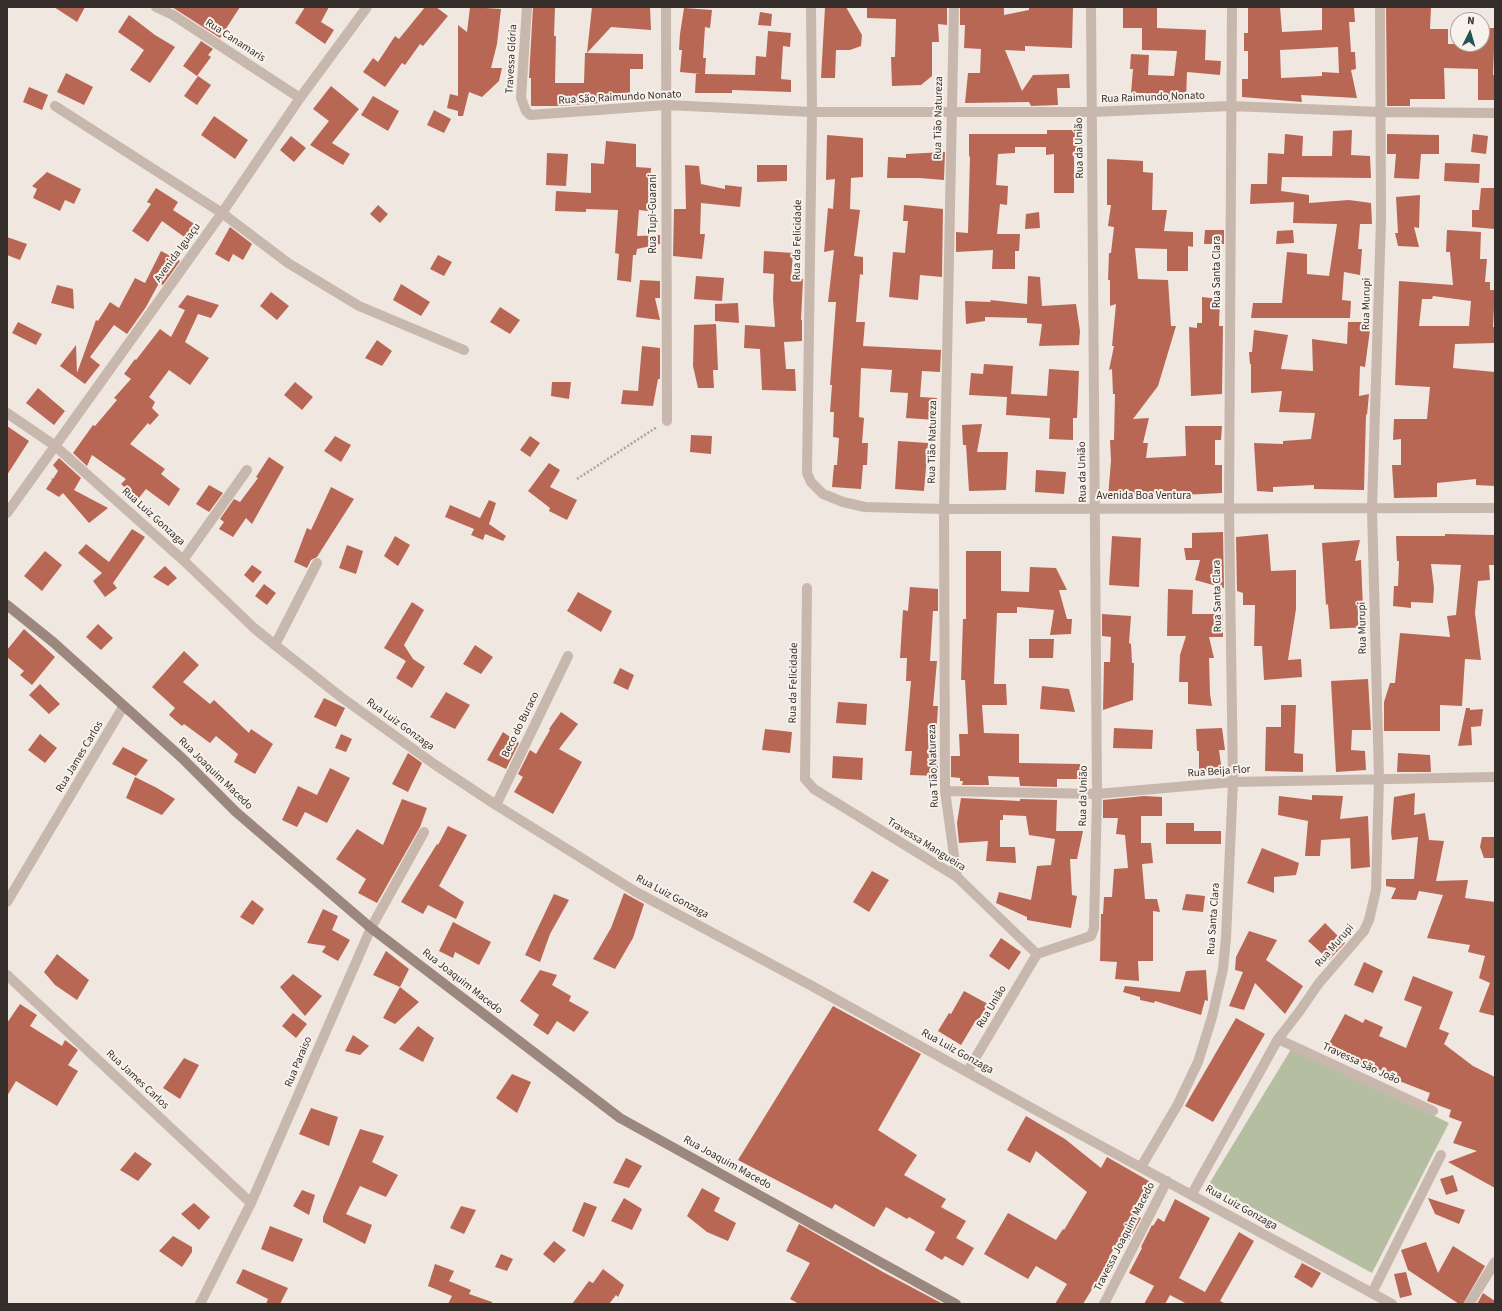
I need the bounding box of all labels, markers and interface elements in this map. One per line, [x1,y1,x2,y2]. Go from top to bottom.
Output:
north arrow [1450,12,1490,52]
text: N [1467,13,1475,28]
street label: Rua Canamaris [202,17,268,65]
street label: Travessa Glória [504,24,520,94]
street label: Rua Tião Natureza [932,76,946,160]
street label: Rua São Raimundo Nonato [558,88,682,108]
street label: Rua Raimundo Nonato [1101,90,1205,106]
street label: Rua da União [1073,117,1087,179]
street label: Rua Tupi-Guarani [647,174,661,254]
street label: Rua da Felicidade [791,199,805,281]
street label: Avenida Iguaçu [152,221,204,285]
street label: Rua Santa Clara [1211,236,1225,308]
street label: Rua Murupi [1360,278,1374,330]
street label: Rua Tião Natureza [926,400,940,484]
street label: Rua da União [1076,441,1090,503]
street label: Rua Luiz Gonzaga [119,485,187,549]
street label: Avenida Boa Ventura [1097,490,1191,504]
street label: Rua Santa Clara [1211,560,1225,632]
street label: Rua Murupi [1356,602,1370,654]
street label: Rua da Felicidade [787,642,801,724]
street label: Beco do Buraco [499,690,543,760]
street label: Rua Luiz Gonzaga [364,696,436,754]
street label: Rua James Carlos [53,719,107,795]
street label: Rua Tião Natureza [926,724,942,808]
street label: Rua Joaquim Macedo [175,735,255,813]
street label: Rua Beija Flor [1187,763,1251,781]
street label: Rua da União [1077,765,1091,827]
street label: Travessa Mangueira [884,815,968,875]
street label: Rua Luiz Gonzaga [633,872,711,922]
street label: Rua Santa Clara [1205,882,1223,956]
street label: Rua Murupi [1313,922,1357,970]
street label: Rua Joaquim Macedo [419,946,505,1018]
street label: Rua União [974,983,1010,1031]
street label: Rua Luiz Gonzaga [919,1027,995,1077]
street label: Rua Paraiso [282,1035,316,1089]
street label: Travessa São João [1320,1040,1402,1088]
street label: Rua James Carlos [103,1047,171,1113]
street label: Rua Joaquim Macedo [681,1133,773,1193]
street label: Travessa Joaquim Macedo [1092,1180,1158,1294]
street label: Rua Luiz Gonzaga [1203,1183,1279,1233]

